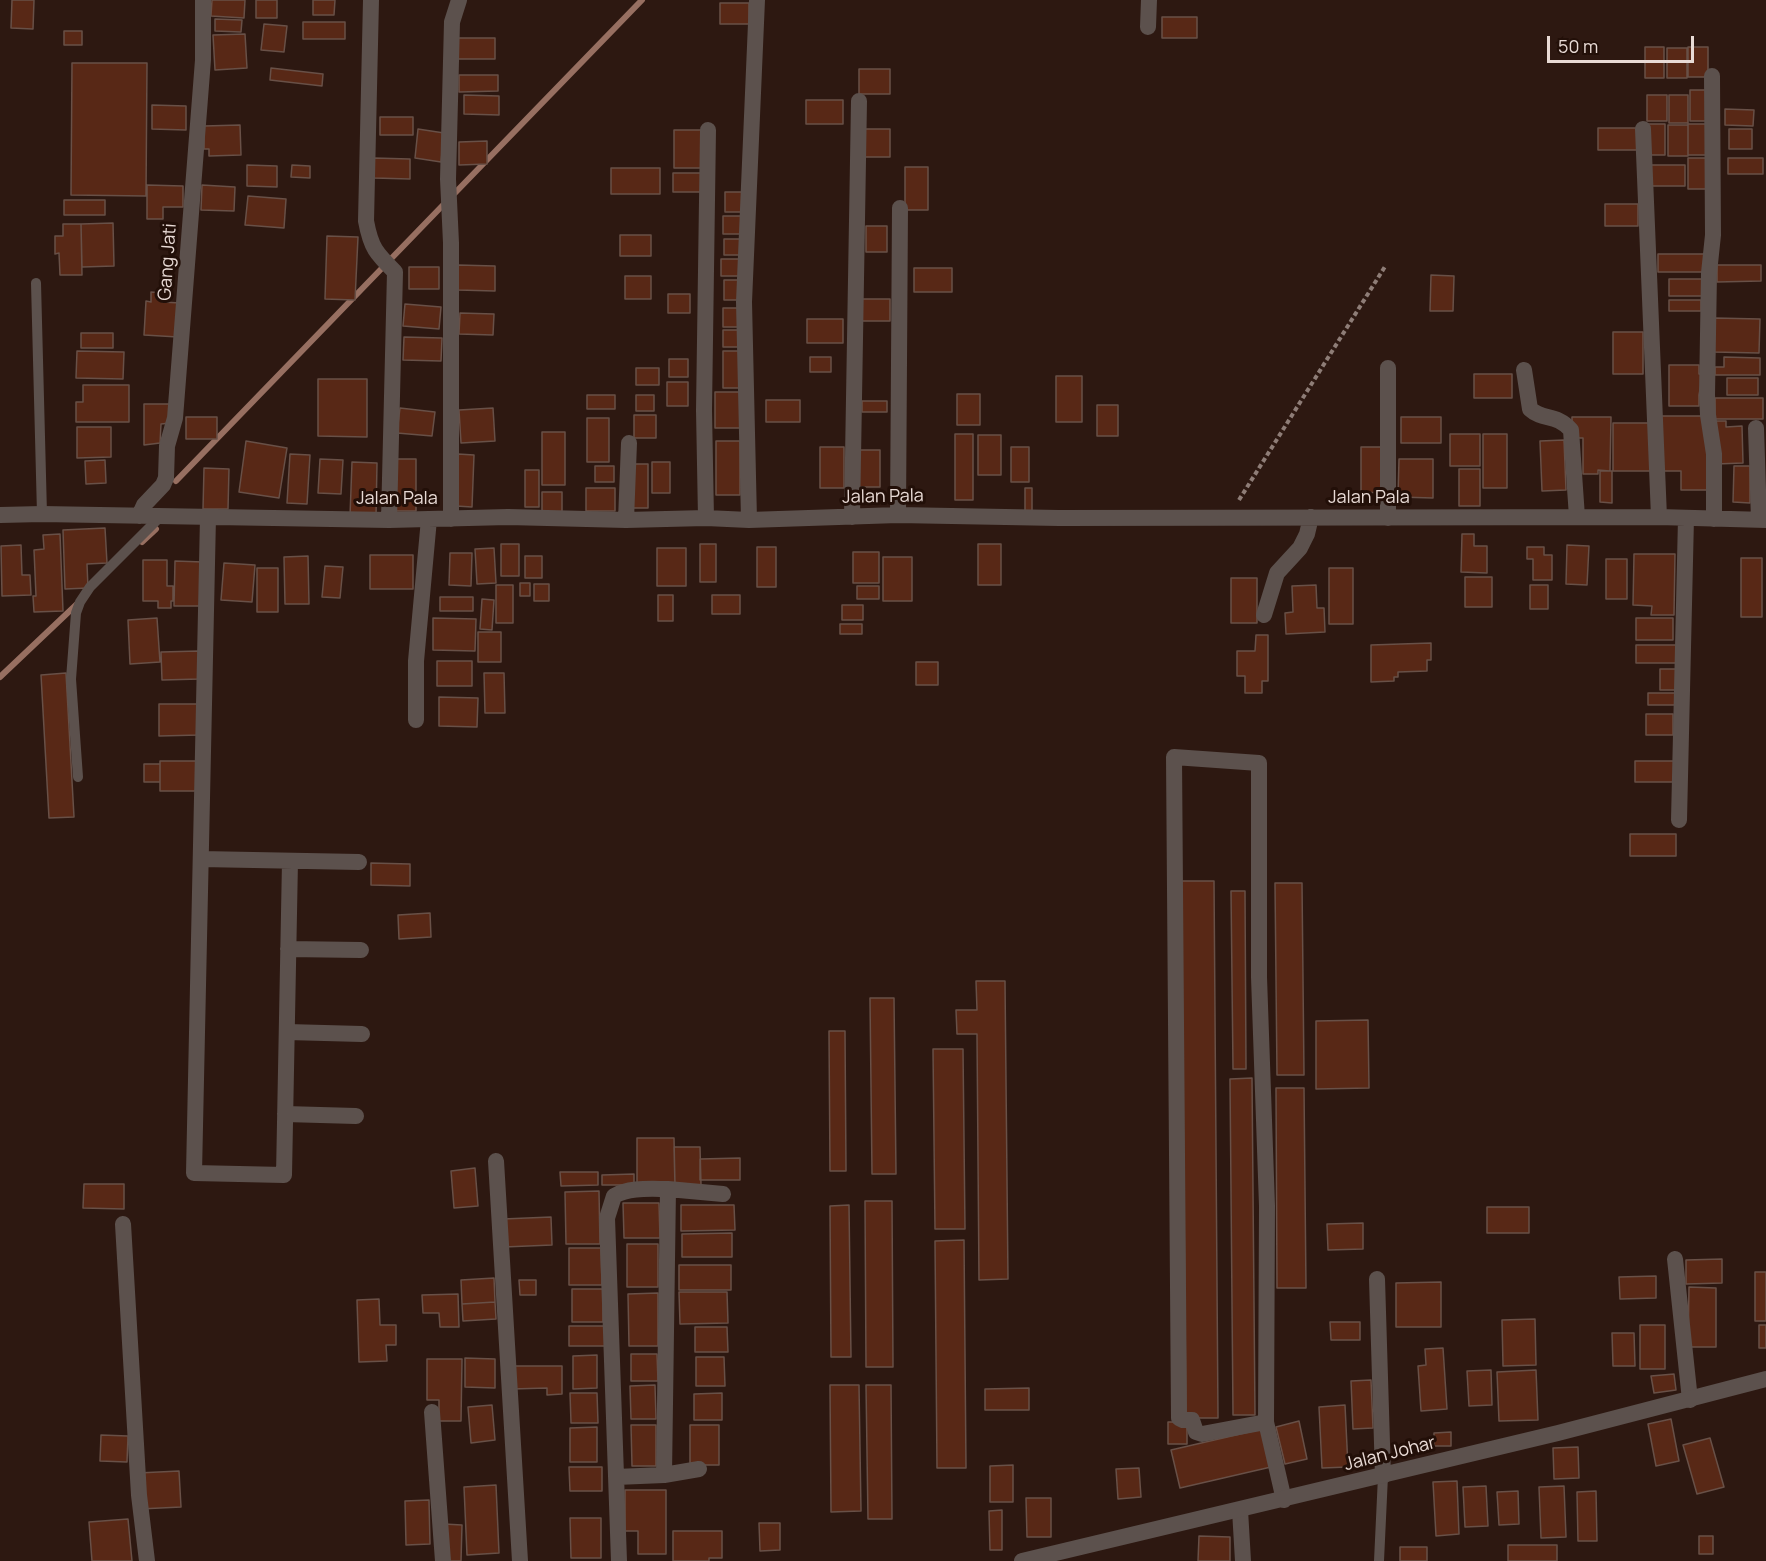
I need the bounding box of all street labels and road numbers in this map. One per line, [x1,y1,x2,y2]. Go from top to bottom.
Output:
street label: Gang Jati [155,223,181,301]
street label: Jalan Pala [842,485,924,509]
street label: Jalan Pala [1328,487,1410,509]
street label: Jalan Pala [356,488,438,510]
street label: Jalan Johar [1342,1432,1438,1476]

